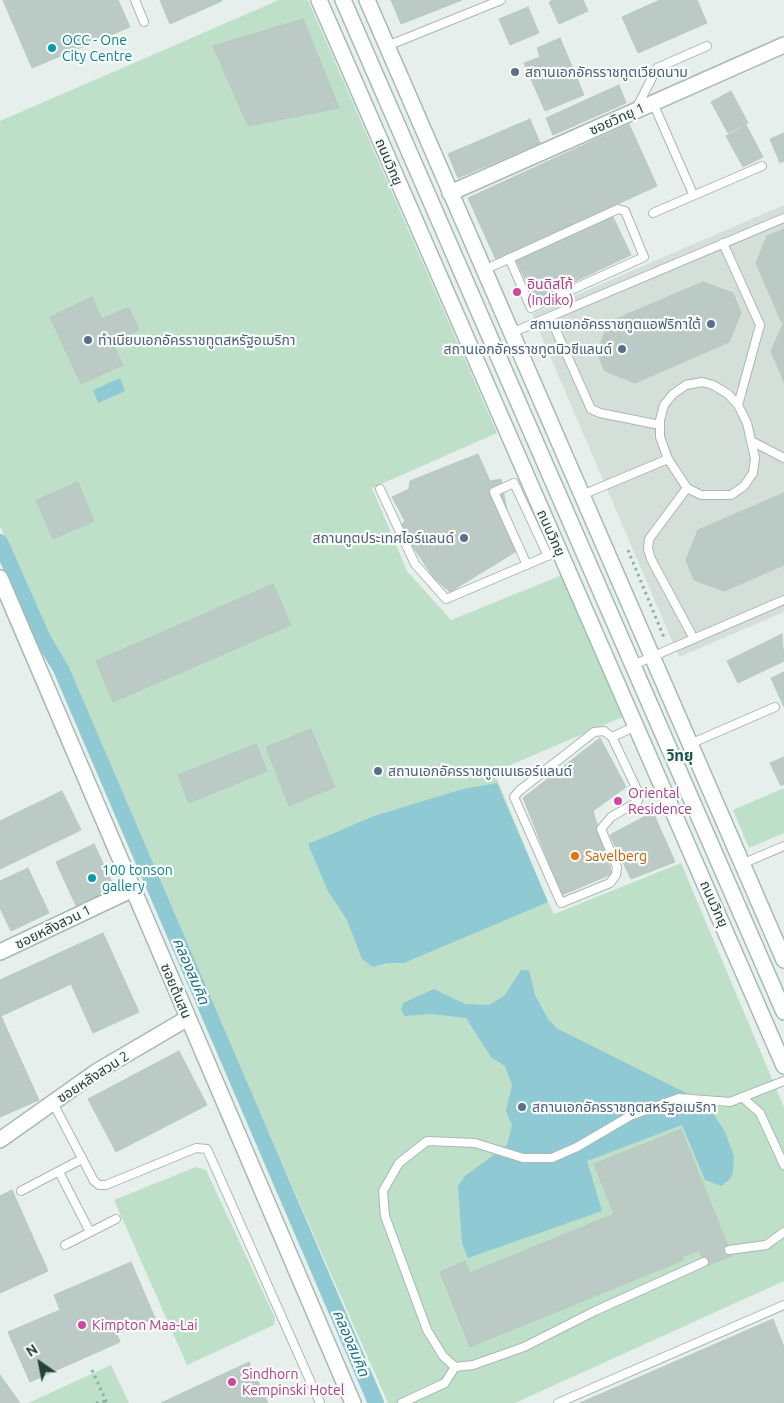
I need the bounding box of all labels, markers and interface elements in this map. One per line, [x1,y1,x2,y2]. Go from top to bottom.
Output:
place label: OCC - One City Centre [62,32,132,64]
marker: OCC - One City Centre [46,42,58,54]
place label: สถานเอกอัครราชทูตเวียดนาม [525,64,688,80]
marker: สถานเอกอัครราชทูตเวียดนาม [509,66,521,78]
street label: ซอยวิทยุ 1 [587,99,647,139]
street label: ถนนวิทยุ [372,136,406,188]
place label: อินดิสโก้ (Indiko) [527,276,574,308]
marker: อินดิสโก้ (Indiko) [511,286,523,298]
place label: สถานเอกอัครราชทูตแอฟริกาใต้ [530,316,701,332]
marker: สถานเอกอัครราชทูตแอฟริกาใต้ [705,318,717,330]
place label: ทำเนียบเอกอัครราชทูตสหรัฐอเมริกา [98,332,296,348]
marker: ทำเนียบเอกอัครราชทูตสหรัฐอเมริกา [82,334,94,346]
place label: สถานเอกอัครราชทูตนิวซีแลนด์ [443,341,612,357]
marker: สถานเอกอัครราชทูตนิวซีแลนด์ [616,343,628,355]
street label: ถนนวิทยุ [533,507,569,559]
place label: สถานทูตประเทศไอร์แลนด์ [312,530,454,546]
marker: สถานทูตประเทศไอร์แลนด์ [458,532,470,544]
district label: วิทยุ [667,747,693,765]
place label: สถานเอกอัครราชทูตเนเธอร์แลนด์ [388,763,572,779]
marker: สถานเอกอัครราชทูตเนเธอร์แลนด์ [372,765,384,777]
place label: Oriental Residence [628,785,692,818]
marker: Oriental Residence [612,795,624,807]
place label: Savelberg [585,848,647,864]
marker: Savelberg [569,850,581,862]
place label: 100 tonson gallery [102,862,173,894]
marker: 100 tonson gallery [86,872,98,884]
street label: ถนนวิทยุ [696,878,732,930]
street label: ซอยหลังสวน 1 [12,901,94,953]
water label: คลองสมคิด [169,935,213,1007]
street label: ซอยต้นสน [157,961,195,1021]
street label: ซอยหลังสวน 2 [54,1048,132,1106]
place label: สถานเอกอัครราชทูตสหรัฐอเมริกา [532,1099,717,1115]
marker: สถานเอกอัครราชทูตสหรัฐอเมริกา [516,1101,528,1113]
water label: คลองสมคิด [329,1307,373,1379]
place label: Kimpton Maa-Lai [92,1317,198,1333]
marker: Kimpton Maa-Lai [76,1319,88,1331]
north arrow [15,1338,65,1388]
text: N [23,1341,41,1360]
place label: Sindhorn Kempinski Hotel [242,1366,344,1398]
marker: Sindhorn Kempinski Hotel [226,1376,238,1388]

